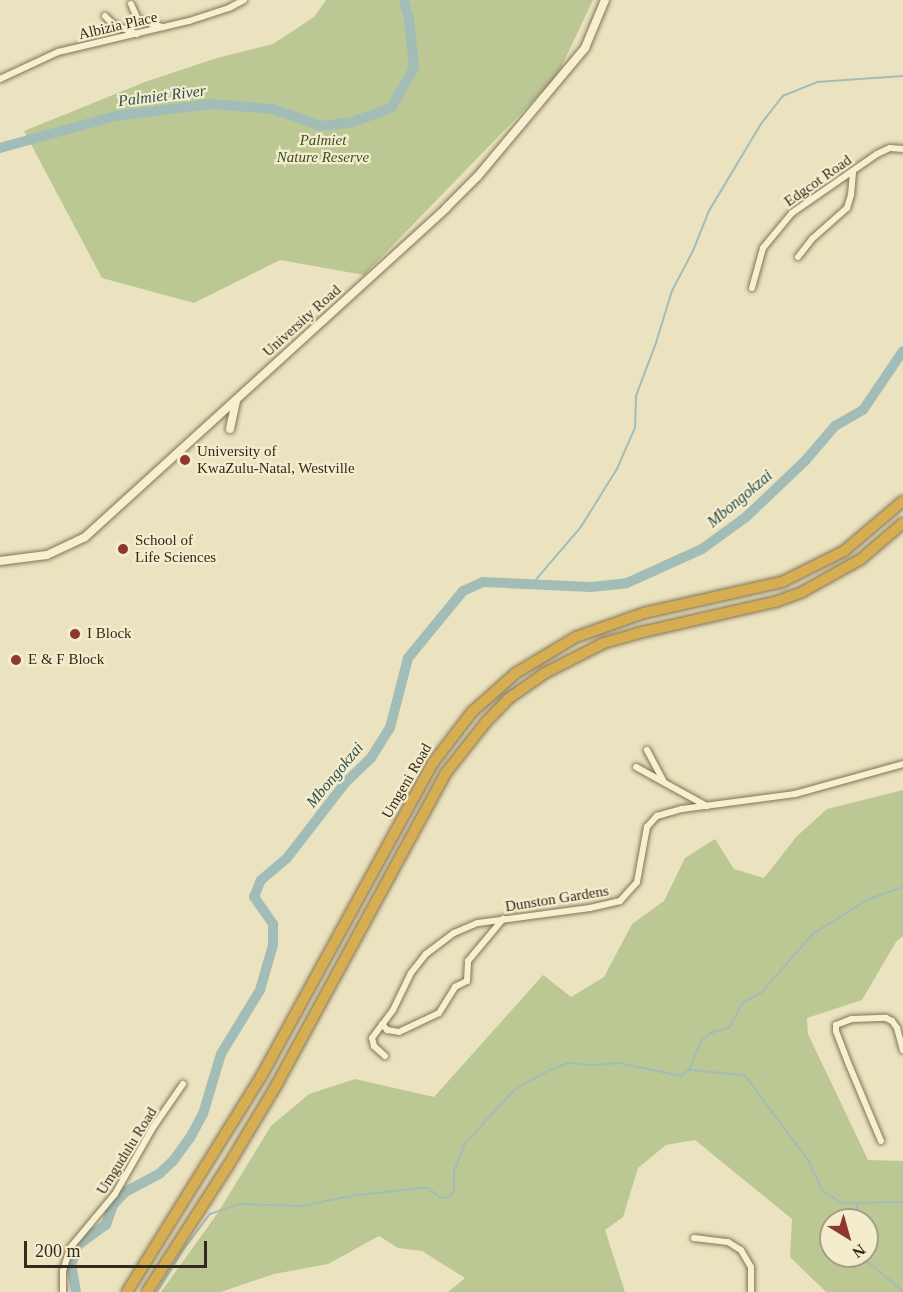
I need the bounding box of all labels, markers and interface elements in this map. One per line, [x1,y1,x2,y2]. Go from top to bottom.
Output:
street label: Albizia Place [77,8,159,44]
water label: Palmiet River [117,81,207,111]
park label: Palmiet Nature Reserve [277,131,369,166]
street label: Edgcot Road [781,151,855,211]
street label: University Road [259,281,345,361]
place label: University of KwaZulu-Natal, Westville [197,442,355,477]
marker: University of KwaZulu-Natal, Westville [178,453,192,467]
water label: Mbongokzai [704,466,776,532]
place label: School of Life Sciences [135,531,216,566]
marker: School of Life Sciences [116,542,130,556]
place label: I Block [87,625,132,643]
marker: I Block [68,627,82,641]
place label: E & F Block [28,651,104,669]
marker: E & F Block [9,653,23,667]
water label: Mbongokzai [302,739,368,811]
street label: Umgeni Road [378,740,436,822]
street label: Dunston Gardens [504,882,610,916]
street label: Umgudulu Road [93,1104,161,1198]
north arrow [819,1208,879,1268]
scale bar [27,1229,210,1267]
text: 200 m [35,1241,81,1261]
text: N [849,1241,869,1261]

